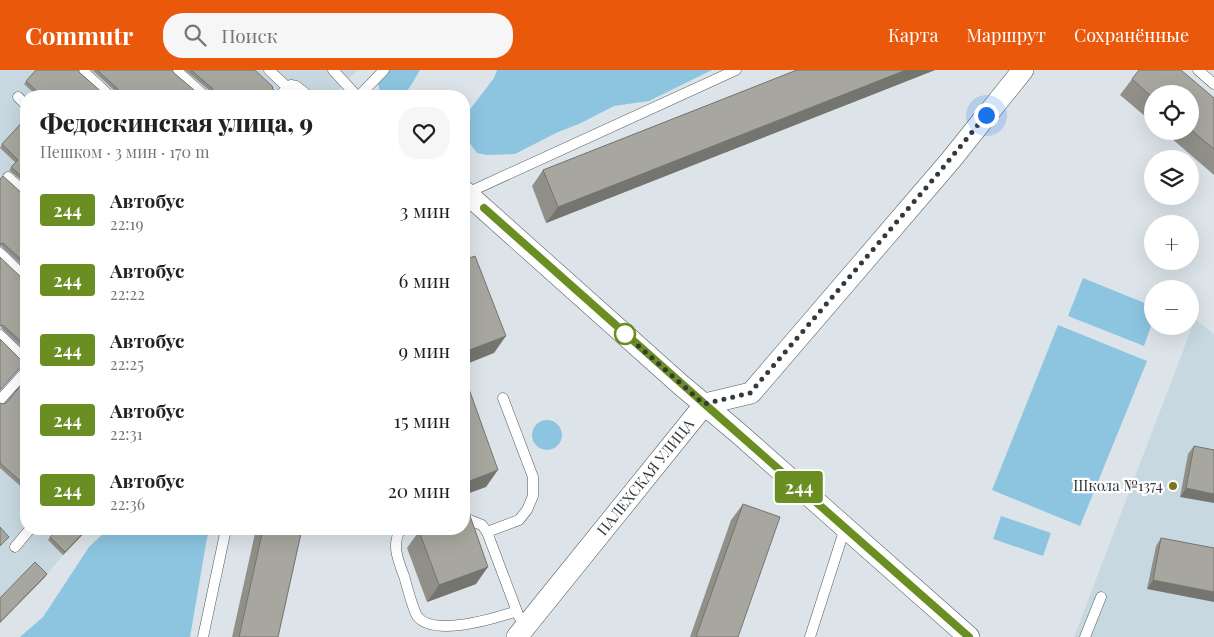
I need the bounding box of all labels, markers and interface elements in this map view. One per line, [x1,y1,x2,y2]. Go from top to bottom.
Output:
search box [163,13,513,58]
text: Commutr [25,19,133,51]
icon: search [181,21,209,49]
text: Поиск [221,22,278,48]
text: Карта [888,23,938,47]
text: Маршрут [966,23,1046,47]
text: Сохранённые [1074,23,1189,47]
map controls [1144,85,1199,335]
button: locate [1144,85,1199,140]
your location [974,103,999,128]
text: Федоскинская улица, 9 [40,106,313,138]
button: heart [398,107,450,159]
text: Пешком · 3 мин · 170 m [40,141,209,162]
button: layers [1144,150,1199,205]
text: Автобус [110,187,185,213]
text: 3 мин [400,197,450,223]
text: 244 [53,198,82,222]
text: 22:19 [110,213,144,234]
button: + [1144,215,1199,270]
text: Автобус [110,257,185,283]
text: 6 мин [398,267,450,293]
text: 244 [53,268,82,292]
button: − [1144,280,1199,335]
text: 22:22 [110,283,145,304]
unlabelled marker [614,323,636,345]
text: Автобус [110,327,185,353]
text: 9 мин [399,337,450,363]
text: 244 [53,338,82,362]
text: 22:25 [110,353,144,374]
text: Автобус [110,397,185,423]
text: 15 мин [394,407,450,433]
text: 244 [53,408,82,432]
street label: ПАЛЕХСКАЯ УЛИЦА [592,414,698,539]
text: 22:31 [110,423,143,444]
text: Автобус [110,467,185,493]
line badge: 244 [770,471,828,503]
text: 244 [785,475,813,499]
place label: Школа №1374 [1073,475,1163,495]
text: 20 мин [388,477,450,503]
text: 244 [53,478,82,502]
marker: Школа №1374 [1167,480,1179,492]
text: 22:36 [110,493,145,514]

